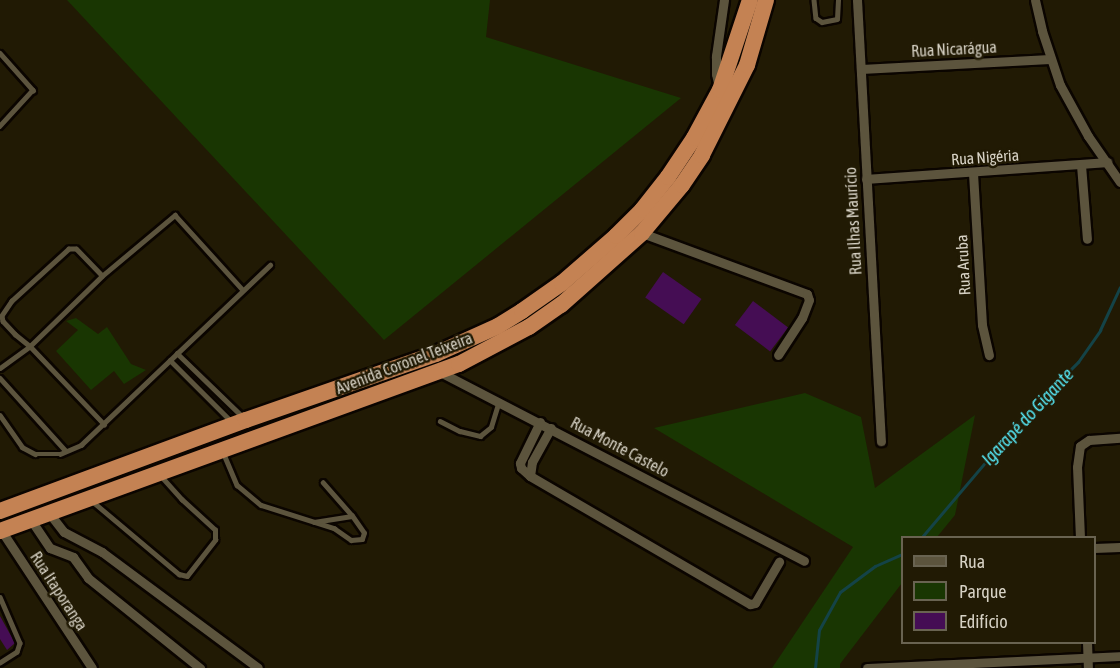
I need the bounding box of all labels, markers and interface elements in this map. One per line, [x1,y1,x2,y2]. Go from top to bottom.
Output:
street label: Rua Nicarágua [911,37,997,61]
street label: Rua Nigéria [950,145,1020,169]
street label: Rua Ilhas Maurício [841,167,865,275]
street label: Rua Aruba [952,234,974,296]
street label: Avenida Coronel Teixeira [333,328,475,398]
water label: Igarapé do Gigante [978,364,1078,470]
street label: Rua Monte Castelo [567,413,673,481]
legend [901,536,1096,644]
street label: Rua Itaporanga [26,548,92,634]
text: Rua [959,551,985,572]
text: Parque [959,581,1007,602]
text: Edifício [959,611,1008,632]

